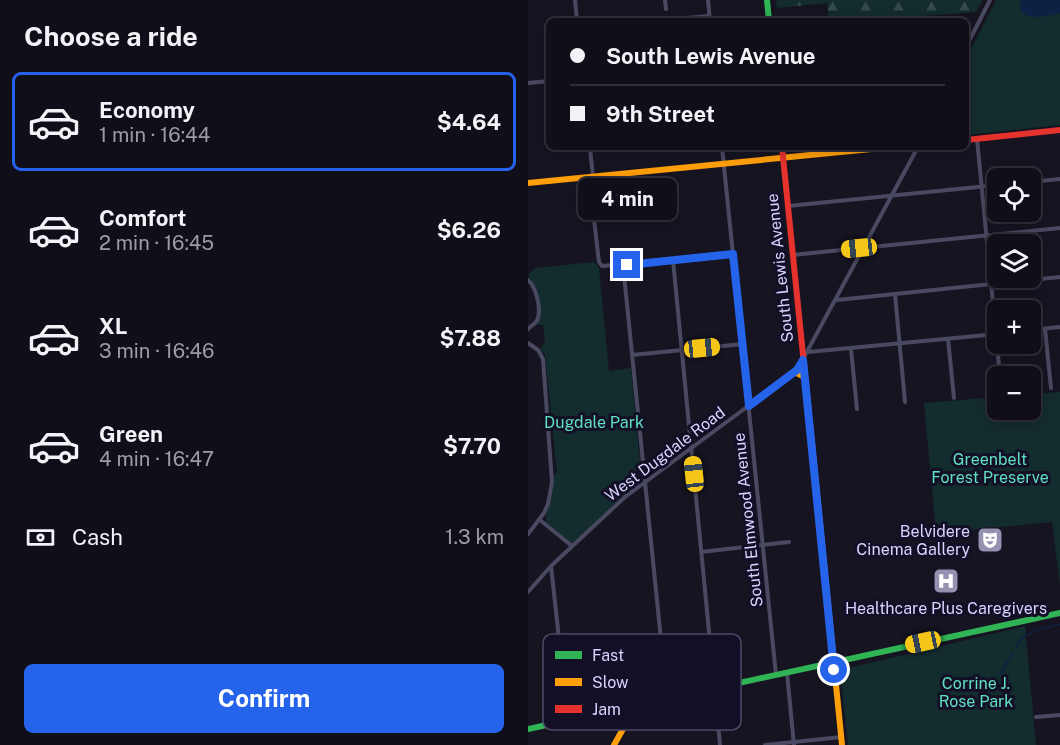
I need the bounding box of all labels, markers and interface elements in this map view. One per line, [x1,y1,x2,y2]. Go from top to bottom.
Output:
text: Choose a ride [24,20,198,52]
text: South Lewis Avenue [606,43,816,69]
icon: car [27,95,81,149]
text: Economy [99,97,195,123]
text: 9th Street [606,101,715,127]
text: $4.64 [437,109,501,135]
text: 1 min · 16:44 [99,123,210,147]
map controls [987,168,1041,420]
button: locate [987,168,1041,222]
callout: 4 min [578,178,676,220]
text: 4 min [601,187,654,211]
street label: South Lewis Avenue [763,193,797,343]
icon: car [27,203,81,257]
text: Comfort [99,205,186,231]
text: $6.26 [437,217,501,243]
text: 2 min · 16:45 [99,231,214,255]
button: layers [987,234,1041,288]
car [840,237,878,259]
route end [613,251,640,278]
button: + [987,300,1041,354]
icon: car [27,311,81,365]
text: XL [99,313,127,339]
text: $7.88 [439,325,501,351]
car [683,337,721,359]
text: 3 min · 16:46 [99,339,215,363]
button: − [987,366,1041,420]
street label: West Dugdale Road [601,403,729,505]
park label: Dugdale Park [544,413,644,432]
icon: car [27,419,81,473]
text: Green [99,421,163,447]
street label: South Elmwood Avenue [729,432,767,608]
text: $7.70 [443,433,501,459]
text: 4 min · 16:47 [99,447,214,471]
park label: Greenbelt Forest Preserve [931,450,1049,487]
car [683,455,705,493]
icon: cash [24,521,57,554]
place label: Belvidere Cinema Gallery [856,522,970,559]
text: Cash [72,524,123,550]
text: 1.3 km [445,525,504,549]
theatre icon: Belvidere Cinema Gallery [975,525,1005,555]
hospital icon: Healthcare Plus Caregivers [931,566,961,596]
place label: Healthcare Plus Caregivers [845,599,1047,618]
car [904,629,942,655]
legend [543,634,741,730]
text: Fast [592,646,624,665]
route start [820,656,847,683]
button: Confirm [24,664,504,733]
text: Slow [592,673,629,692]
park label: Corrine J. Rose Park [939,674,1013,711]
text: Jam [592,700,621,719]

